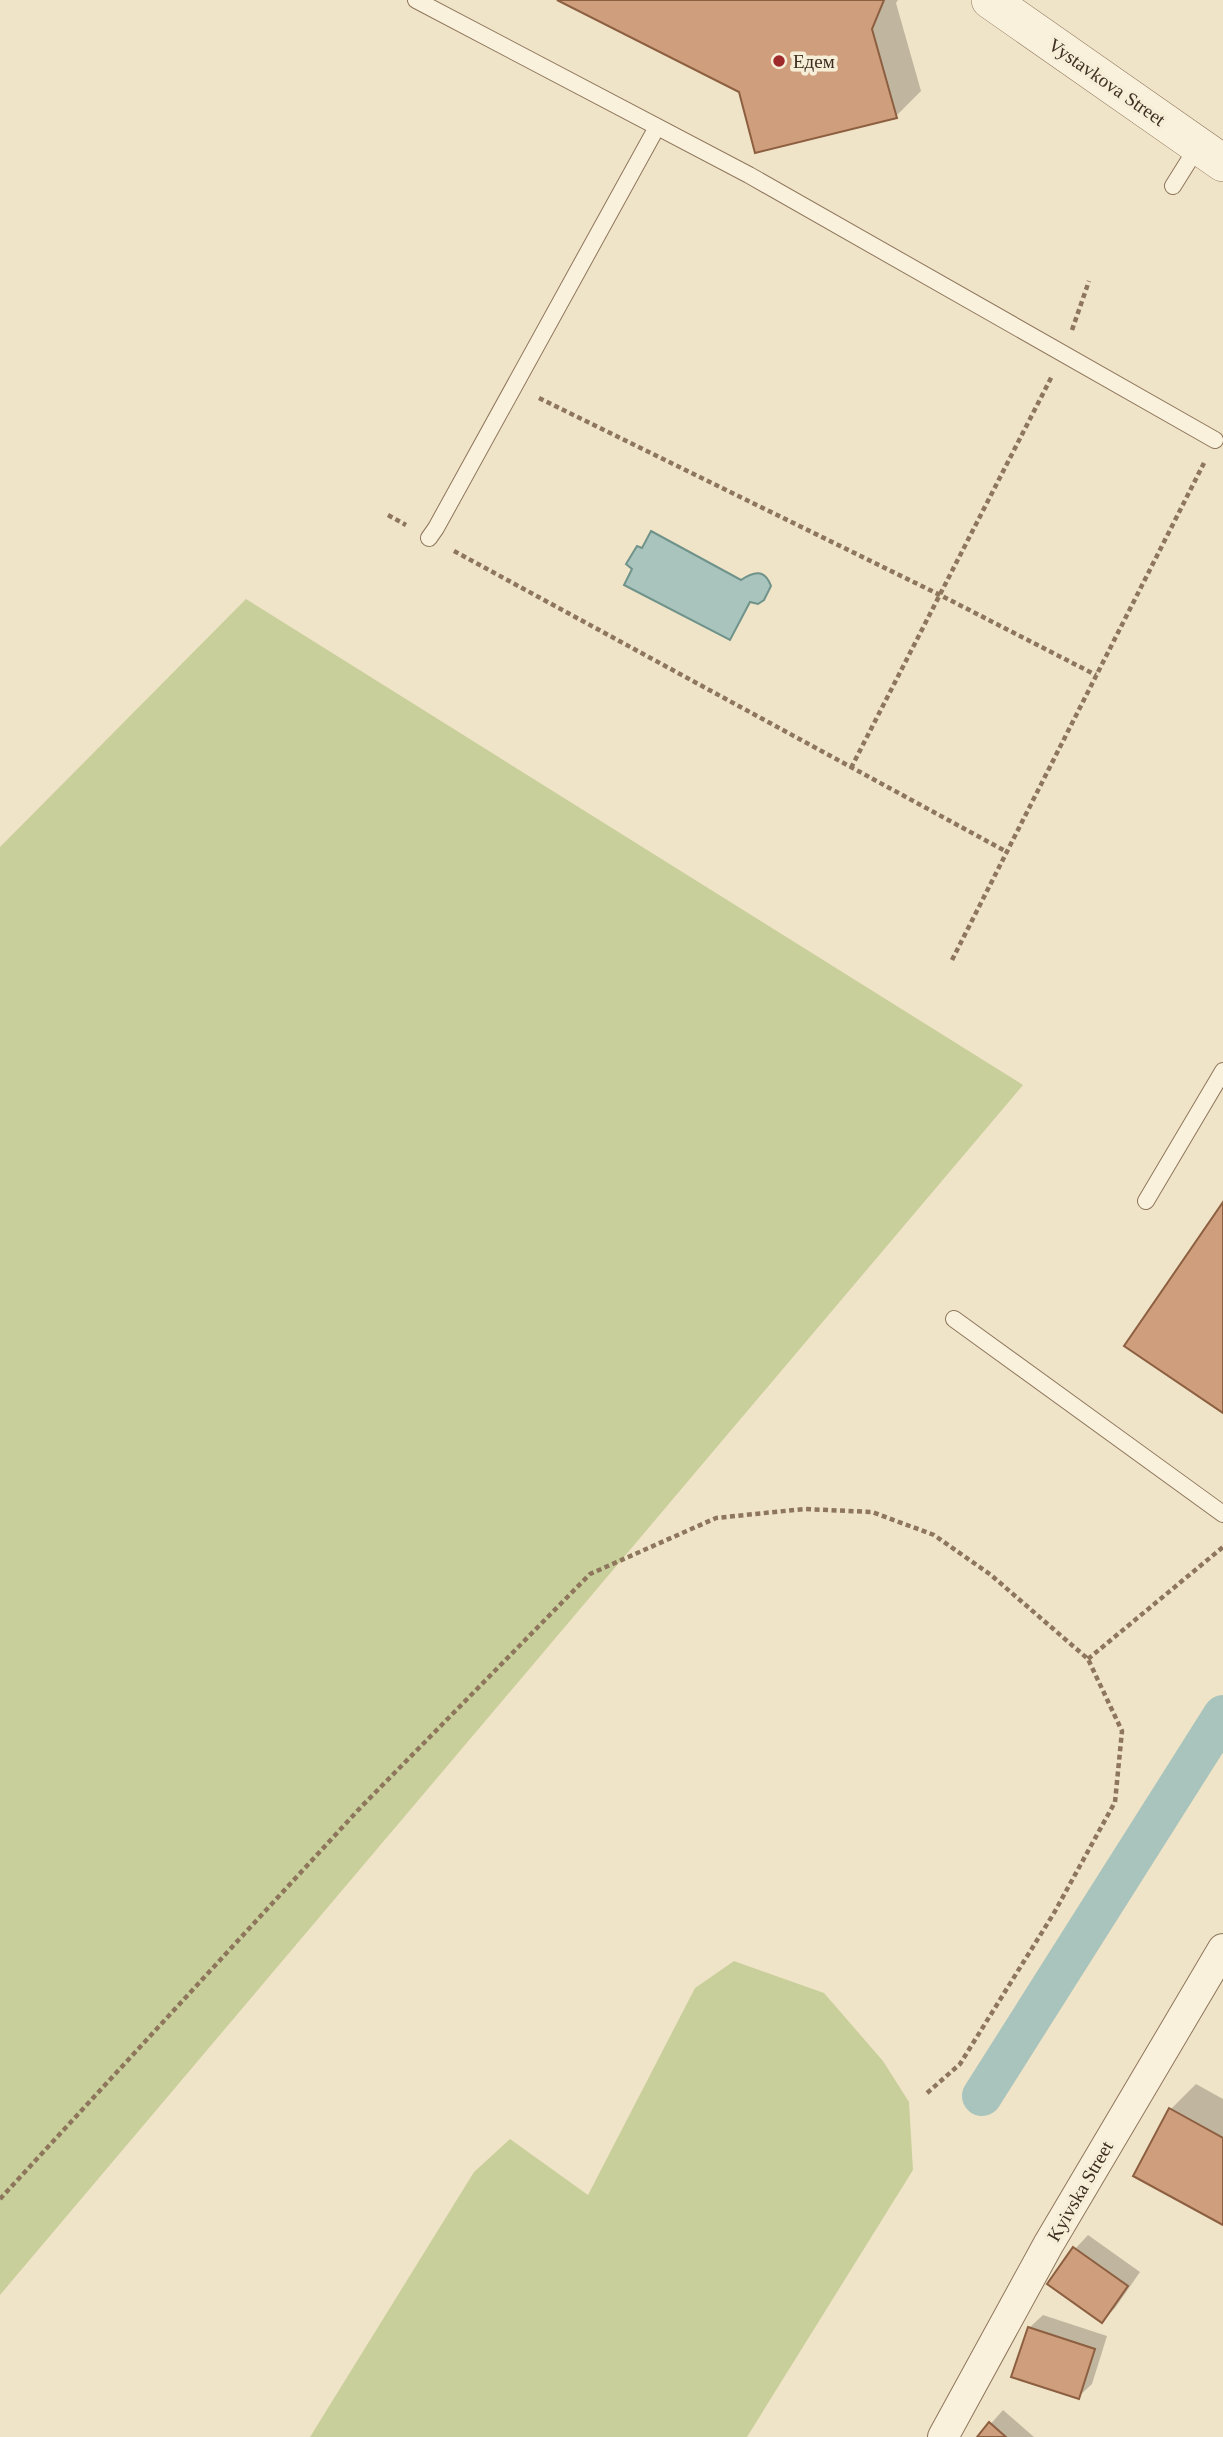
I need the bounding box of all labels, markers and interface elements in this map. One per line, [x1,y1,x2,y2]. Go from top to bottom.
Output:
street label: Vystavkova Street [1045,34,1170,131]
place label: Едем [793,51,835,72]
marker: Едем [771,53,787,69]
street label: Kyivska Street [1043,2136,1118,2245]

